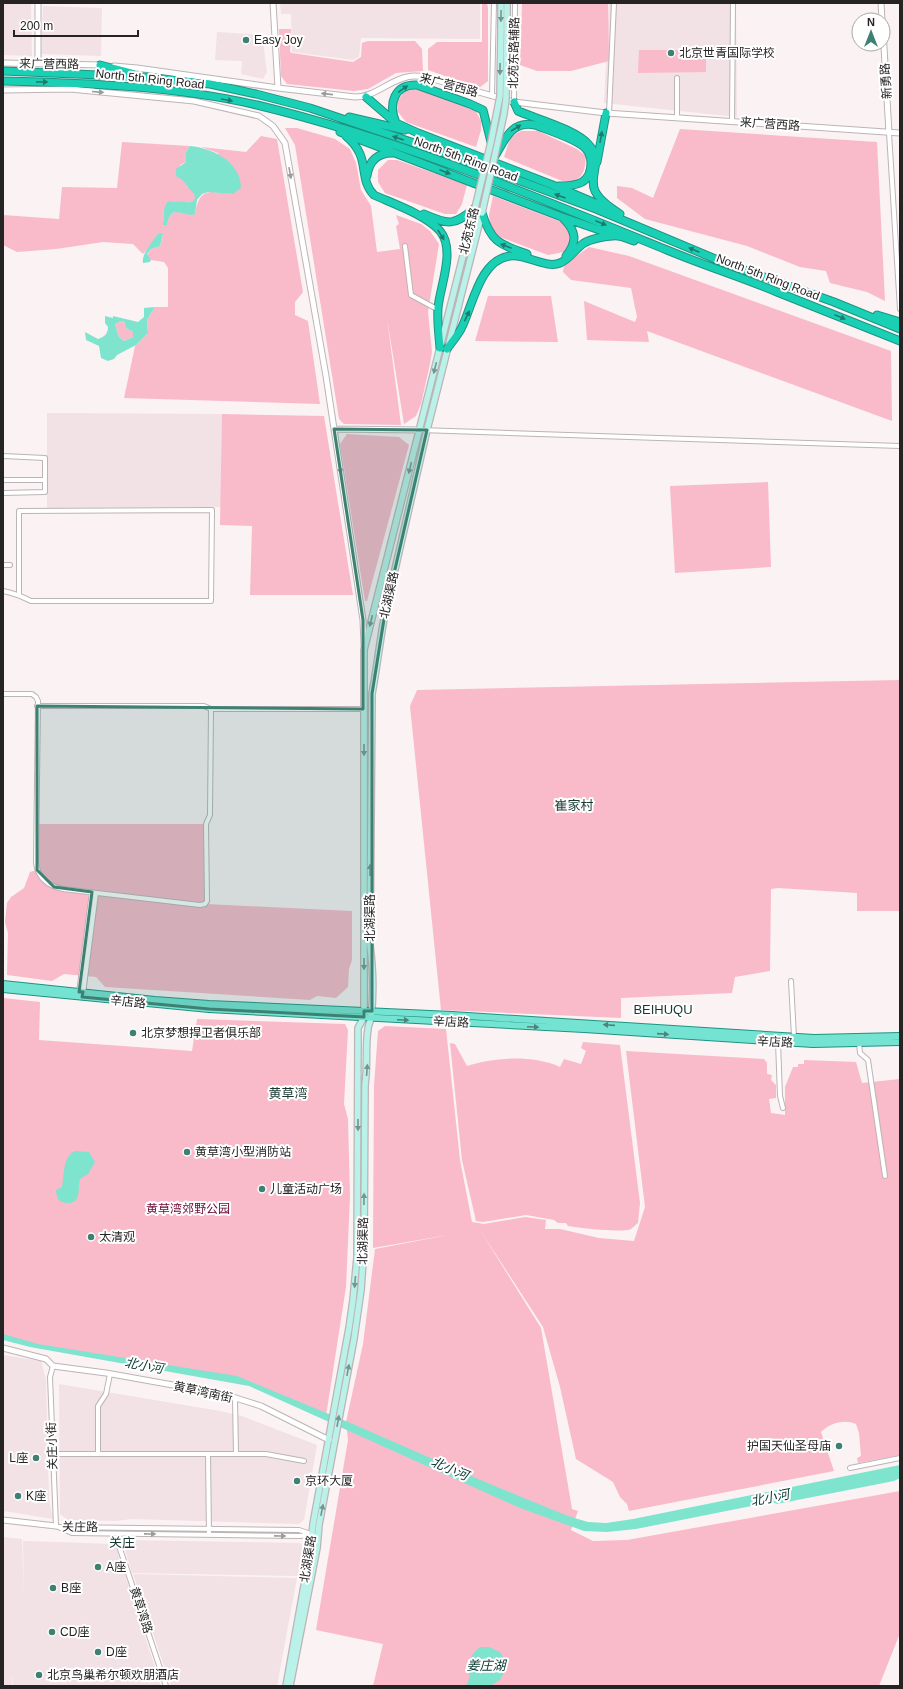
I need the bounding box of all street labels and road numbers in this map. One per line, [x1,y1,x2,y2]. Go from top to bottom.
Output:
street label: 北苑东路辅路 [506,17,522,89]
street label: 来广营西路 [19,56,79,72]
street label: 新勇路 [878,63,894,99]
street label: North 5th Ring Road [95,66,205,92]
street label: 来广营西路 [418,70,480,100]
street label: 来广营西路 [740,115,800,133]
street label: North 5th Ring Road [412,134,520,184]
street label: 北苑东路 [456,206,482,256]
street label: North 5th Ring Road [714,251,822,303]
street label: 北湖渠路 [377,570,401,620]
street label: 北湖渠路 [363,894,377,942]
street label: 辛店路 [109,993,147,1011]
street label: 辛店路 [433,1014,469,1030]
street label: 辛店路 [757,1034,793,1050]
street label: 北湖渠路 [356,1217,370,1265]
street label: 黄草湾南街 [172,1379,234,1405]
street label: 关庄小街 [44,1422,60,1470]
street label: 关庄路 [62,1520,98,1534]
street label: 北湖渠路 [297,1534,319,1584]
street label: 黄草湾路 [127,1585,155,1635]

